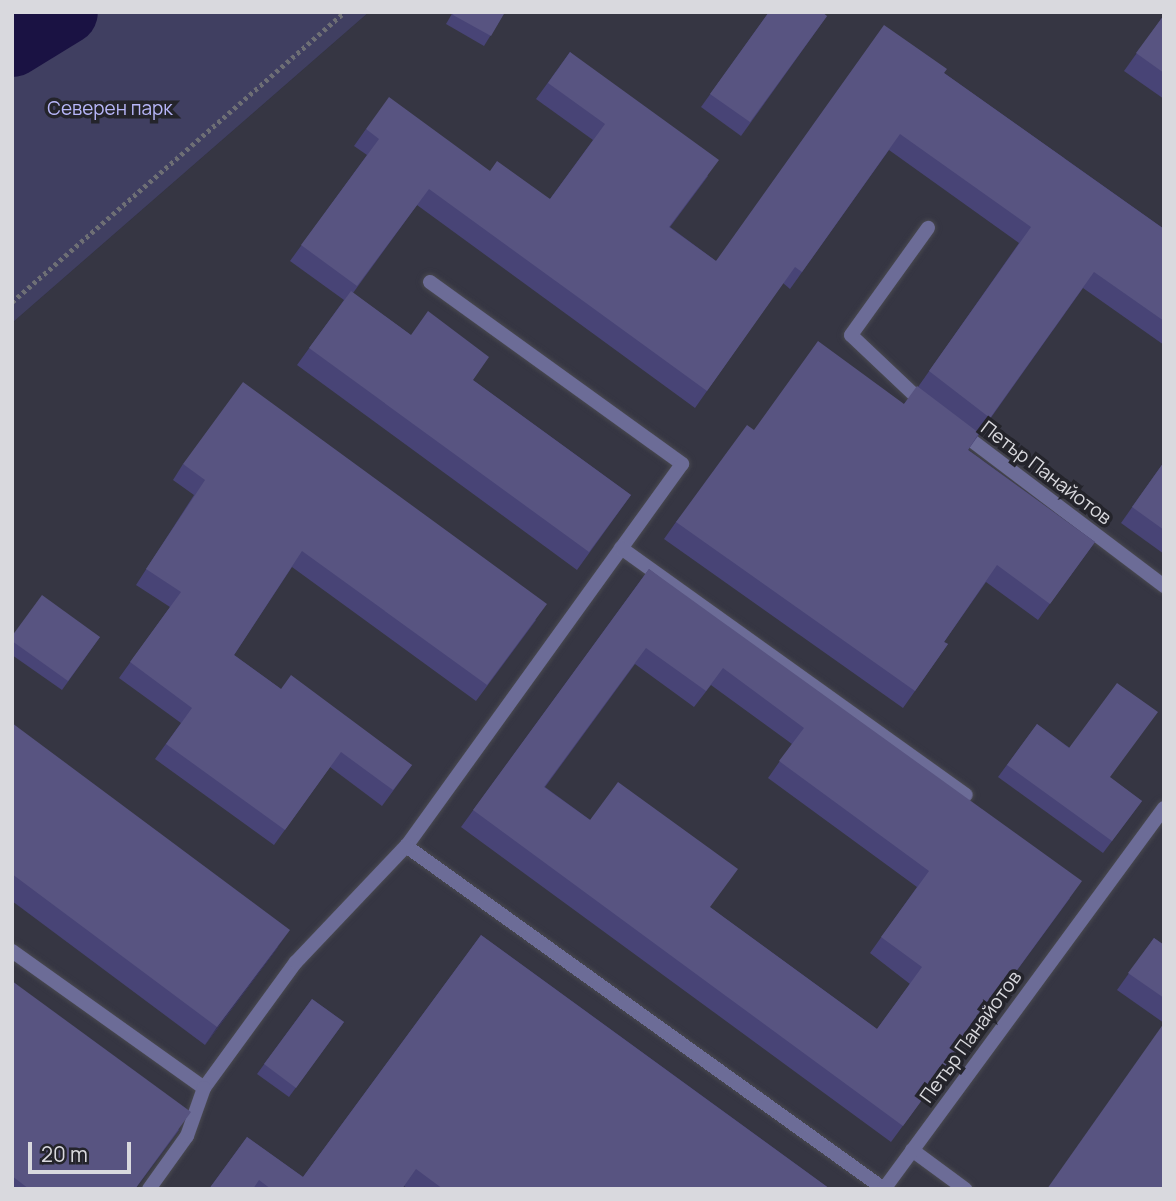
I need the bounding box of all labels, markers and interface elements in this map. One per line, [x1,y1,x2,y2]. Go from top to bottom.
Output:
park label: Северен парк [47,98,173,120]
street label: Петър Панайотов [976,416,1116,530]
street label: Петър Панайотов [915,967,1027,1107]
scale bar [32,1128,135,1172]
text: 20 m [41,1140,88,1168]

